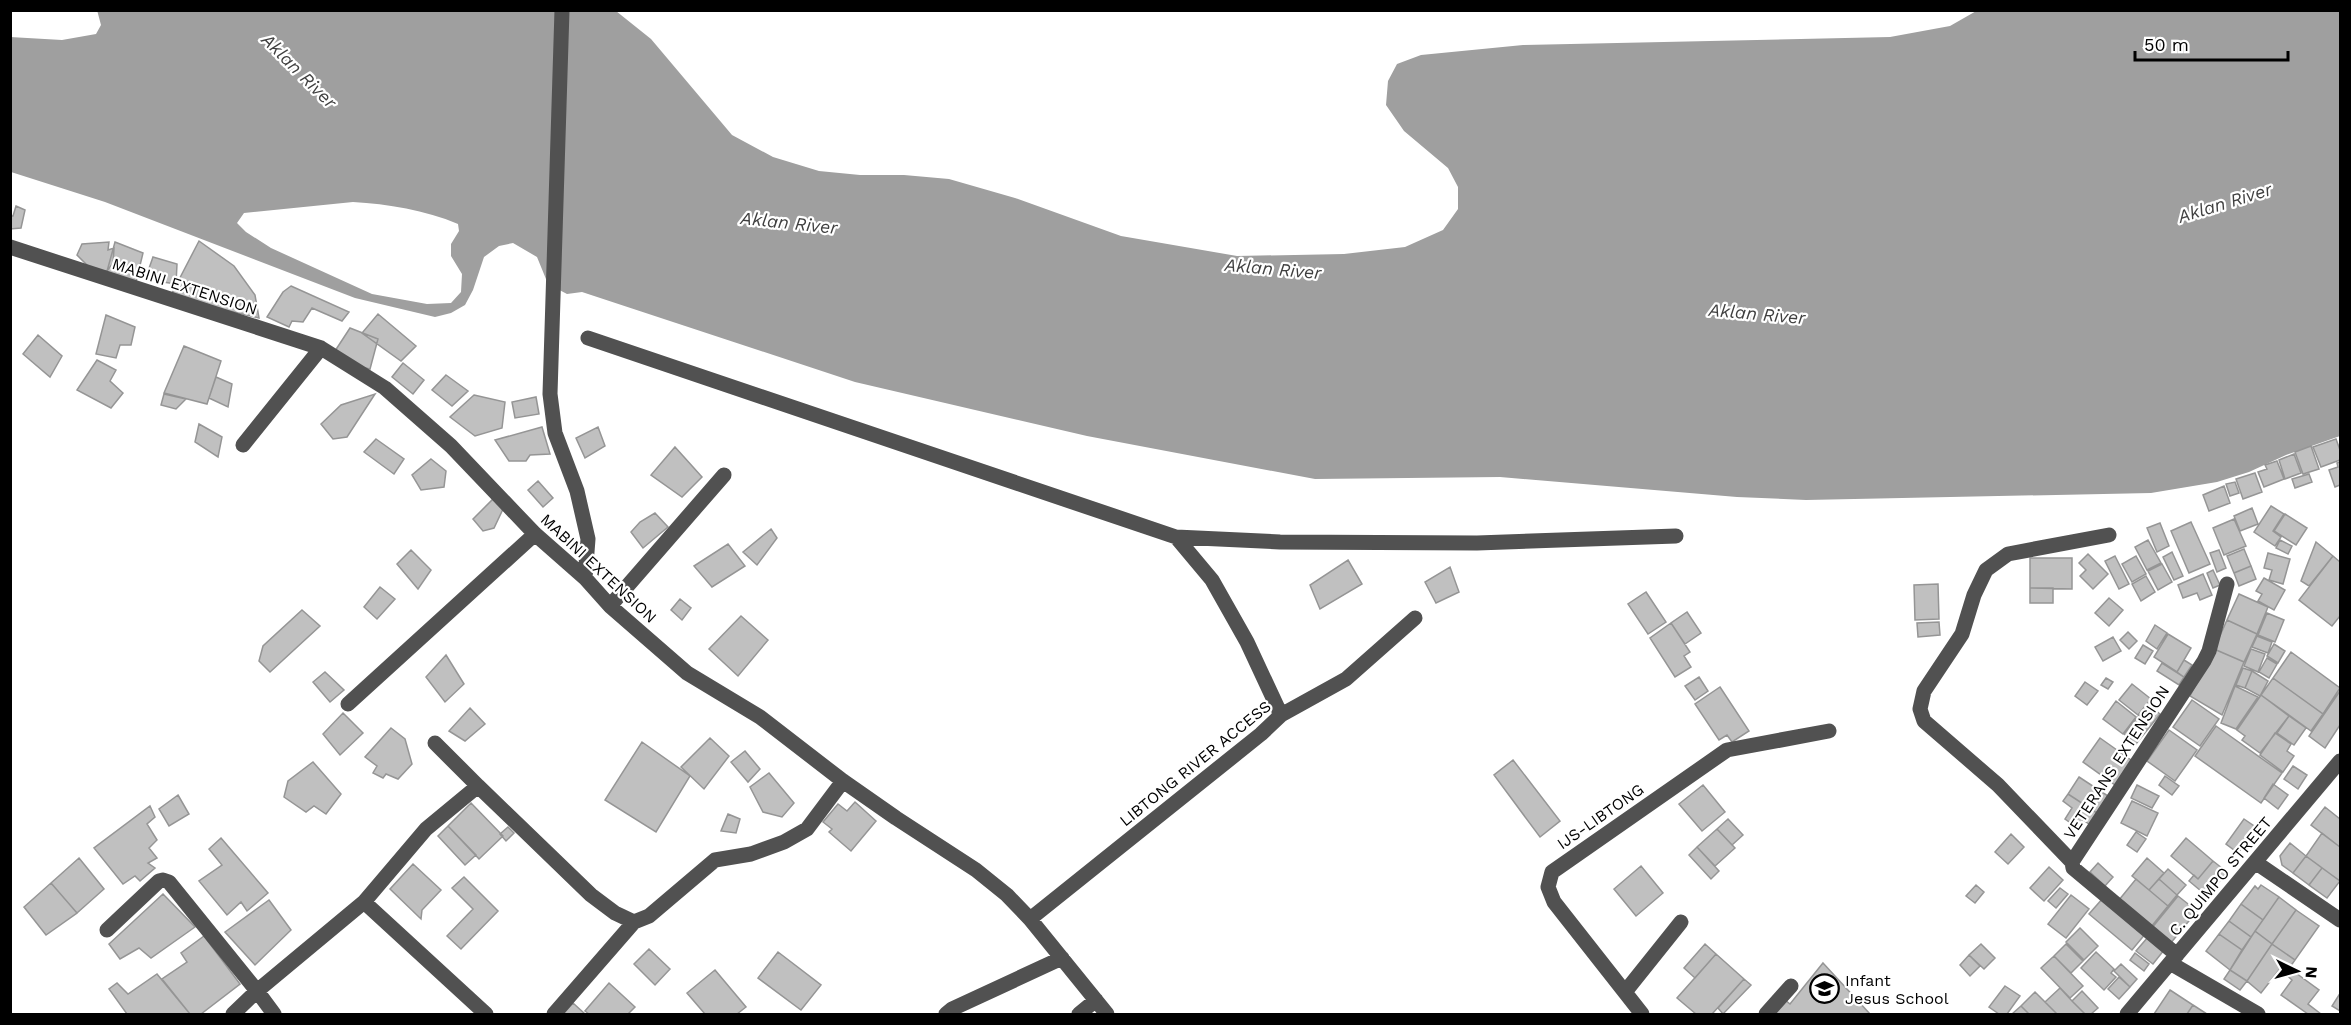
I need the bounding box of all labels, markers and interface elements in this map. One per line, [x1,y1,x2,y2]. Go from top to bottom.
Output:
scale bar [2135,24,2288,62]
water label: Aklan River [257,28,342,113]
text: 50 m [2144,34,2189,55]
water label: Aklan River [2174,178,2275,227]
water label: Aklan River [739,207,839,238]
street label: MABINI EXTENSION [110,254,260,319]
water label: Aklan River [1223,254,1323,283]
water label: Aklan River [1707,299,1807,328]
street label: MABINI EXTENSION [537,510,661,627]
street label: VETERANS EXTENSION [2060,682,2173,843]
street label: LIBTONG RIVER ACCESS [1116,697,1275,830]
street label: IJS-LIBTONG [1553,780,1647,853]
street label: C. QUIMPO STREET [2165,813,2276,940]
north arrow [2267,941,2327,1001]
text: N [2301,966,2321,979]
place label: Infant Jesus School [1845,971,1949,1008]
school or university icon: Infant Jesus School [1808,973,1840,1005]

